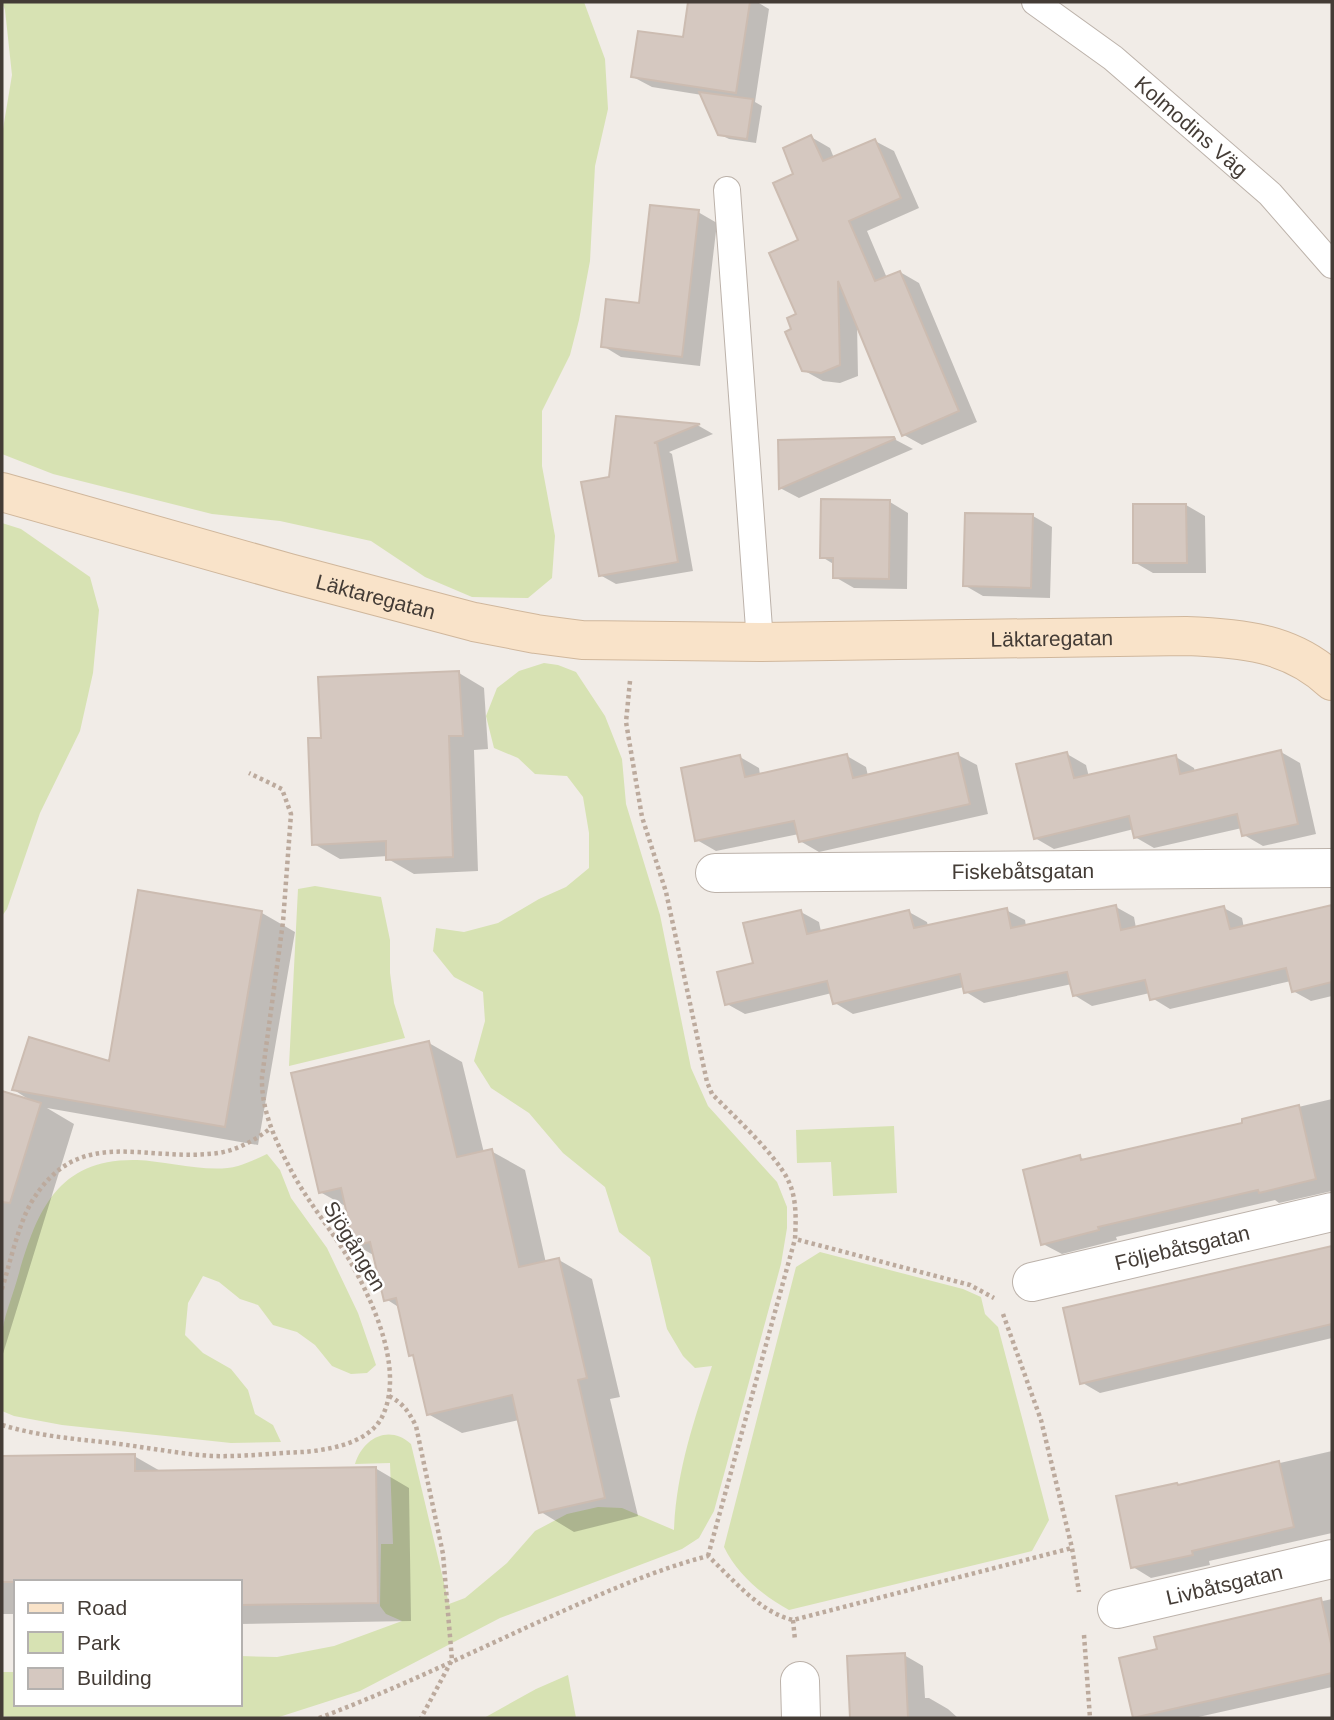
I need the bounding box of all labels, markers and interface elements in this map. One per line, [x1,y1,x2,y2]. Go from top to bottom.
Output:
street label: Kolmodins Väg [1131,71,1253,181]
street label: Läktaregatan [314,569,438,623]
street label: Läktaregatan [990,626,1113,650]
street label: Fiskebåtsgatan [952,858,1094,883]
street label: Sjögången [319,1197,391,1295]
street label: Följebåtsgatan [1112,1220,1252,1274]
street label: Livbåtsgatan [1163,1559,1285,1609]
legend [14,1580,242,1706]
text: Road [77,1596,127,1619]
text: Park [77,1631,121,1654]
text: Building [77,1666,152,1689]

